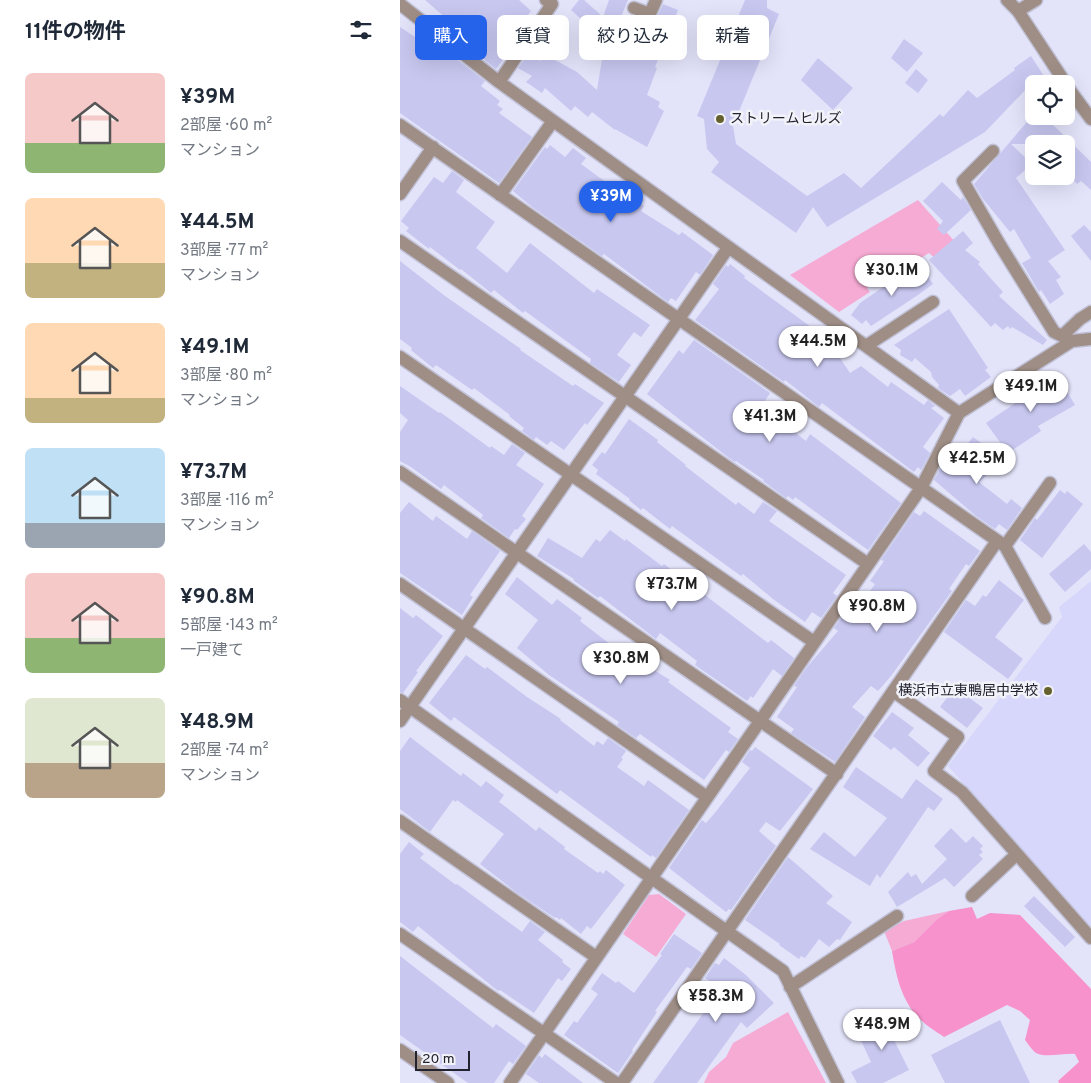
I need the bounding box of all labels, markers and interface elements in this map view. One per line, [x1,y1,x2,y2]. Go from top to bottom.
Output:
chip: 購入 [415,15,487,60]
chip: 賃貸 [497,15,569,60]
chip: 絞り込み [579,15,687,60]
chip: 新着 [697,15,769,60]
icon: filters [347,16,375,44]
text: 11件の物件 [25,19,126,46]
map controls [1025,75,1075,185]
button: locate [1025,75,1075,125]
text: ¥39M [180,84,235,111]
icon: home [65,93,125,153]
place label: ストリームヒルズ [730,110,842,128]
marker: ストリームヒルズ [714,113,726,125]
text: 2部屋 · 60 m² [180,116,272,136]
button: layers [1025,135,1075,185]
text: マンション [180,141,260,161]
pin: ¥39M [581,180,641,223]
text: ¥39M [590,187,632,207]
text: ¥44.5M [180,209,255,236]
icon: home [65,218,125,278]
text: 3部屋 · 77 m² [180,241,268,261]
pin: ¥30.1M [851,254,933,297]
text: ¥30.1M [866,261,918,281]
text: マンション [180,266,260,286]
pin: ¥44.5M [777,326,859,368]
text: ¥44.5M [790,332,846,352]
text: ¥49.1M [180,334,250,361]
icon: home [65,343,125,403]
text: 3部屋 · 80 m² [180,366,272,386]
pin: ¥49.1M [990,370,1072,413]
text: ¥49.1M [1004,377,1058,397]
text: マンション [180,391,260,411]
pin: ¥41.3M [729,400,811,443]
text: ¥41.3M [744,407,796,427]
pin: ¥42.5M [936,442,1018,485]
text: ¥42.5M [949,449,1005,469]
text: ¥73.7M [180,459,247,486]
icon: home [65,468,125,528]
text: 3部屋 · 116 m² [180,491,274,511]
text: マンション [180,516,260,536]
pin: ¥73.7M [631,568,713,611]
text: ¥73.7M [646,575,698,595]
text: ¥90.8M [180,584,255,611]
pin: ¥90.8M [836,590,918,633]
icon: home [65,593,125,653]
text: ¥90.8M [849,597,905,617]
text: 5部屋 · 143 m² [180,616,278,636]
text: 一戸建て [180,641,244,661]
pin: ¥30.8M [580,642,662,685]
text: ¥30.8M [593,649,649,669]
place label: 横浜市立東鴨居中学校 [898,683,1038,700]
marker: 横浜市立東鴨居中学校 [1042,685,1054,697]
text: ¥48.9M [180,709,254,736]
icon: home [65,718,125,778]
text: 2部屋 · 74 m² [180,741,268,761]
text: マンション [180,766,260,786]
pin: ¥58.3M [675,980,757,1023]
text: ¥58.3M [688,987,744,1007]
pin: ¥48.9M [841,1008,923,1051]
text: ¥48.9M [854,1015,910,1035]
scale bar [415,1048,470,1071]
text: 20 m [422,1051,455,1068]

